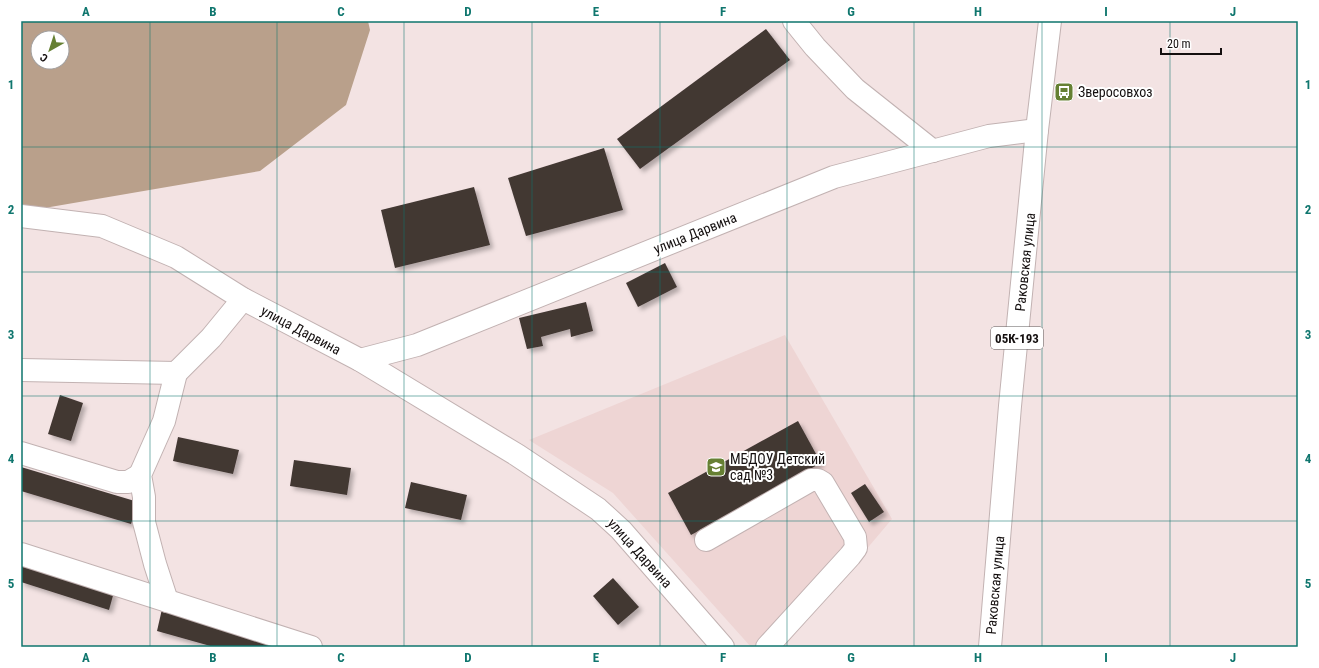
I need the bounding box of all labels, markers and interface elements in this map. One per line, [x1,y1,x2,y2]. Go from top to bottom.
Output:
text: A [82,4,90,19]
text: B [209,4,217,19]
text: C [337,4,345,19]
text: D [464,4,472,19]
text: E [593,4,600,19]
text: F [720,4,726,19]
text: G [847,4,855,19]
text: H [974,4,982,19]
text: I [1104,4,1108,19]
text: J [1230,4,1236,19]
north arrow [30,30,70,70]
scale bar [1161,30,1221,56]
text: 20 m [1167,37,1191,51]
text: С [37,50,51,64]
text: 1 [8,77,14,92]
text: 1 [1305,77,1311,92]
bus stop icon: Зверосовхоз [1053,81,1075,103]
place label: Зверосовхоз [1078,84,1153,100]
text: 2 [8,202,15,217]
text: 2 [1305,202,1312,217]
street label: улица Дарвина [651,209,739,257]
street label: Раковская улица [1012,212,1038,312]
street label: улица Дарвина [258,302,344,358]
text: 3 [8,327,14,342]
road number: 05К-193 [991,327,1043,349]
text: 3 [1305,327,1311,342]
text: 4 [8,451,15,466]
place label: МБДОУ Детский сад №3 [730,451,825,483]
text: 4 [1305,451,1312,466]
school or university icon: МБДОУ Детский сад №3 [705,456,727,478]
street label: улица Дарвина [605,515,675,591]
street label: Раковская улица [983,535,1007,635]
text: 5 [8,576,15,591]
text: 5 [1305,576,1312,591]
text: A [82,650,90,665]
text: B [209,650,217,665]
text: C [337,650,345,665]
text: D [464,650,472,665]
text: E [593,650,600,665]
text: F [720,650,726,665]
text: G [847,650,855,665]
text: H [974,650,982,665]
text: I [1104,650,1108,665]
text: J [1230,650,1236,665]

